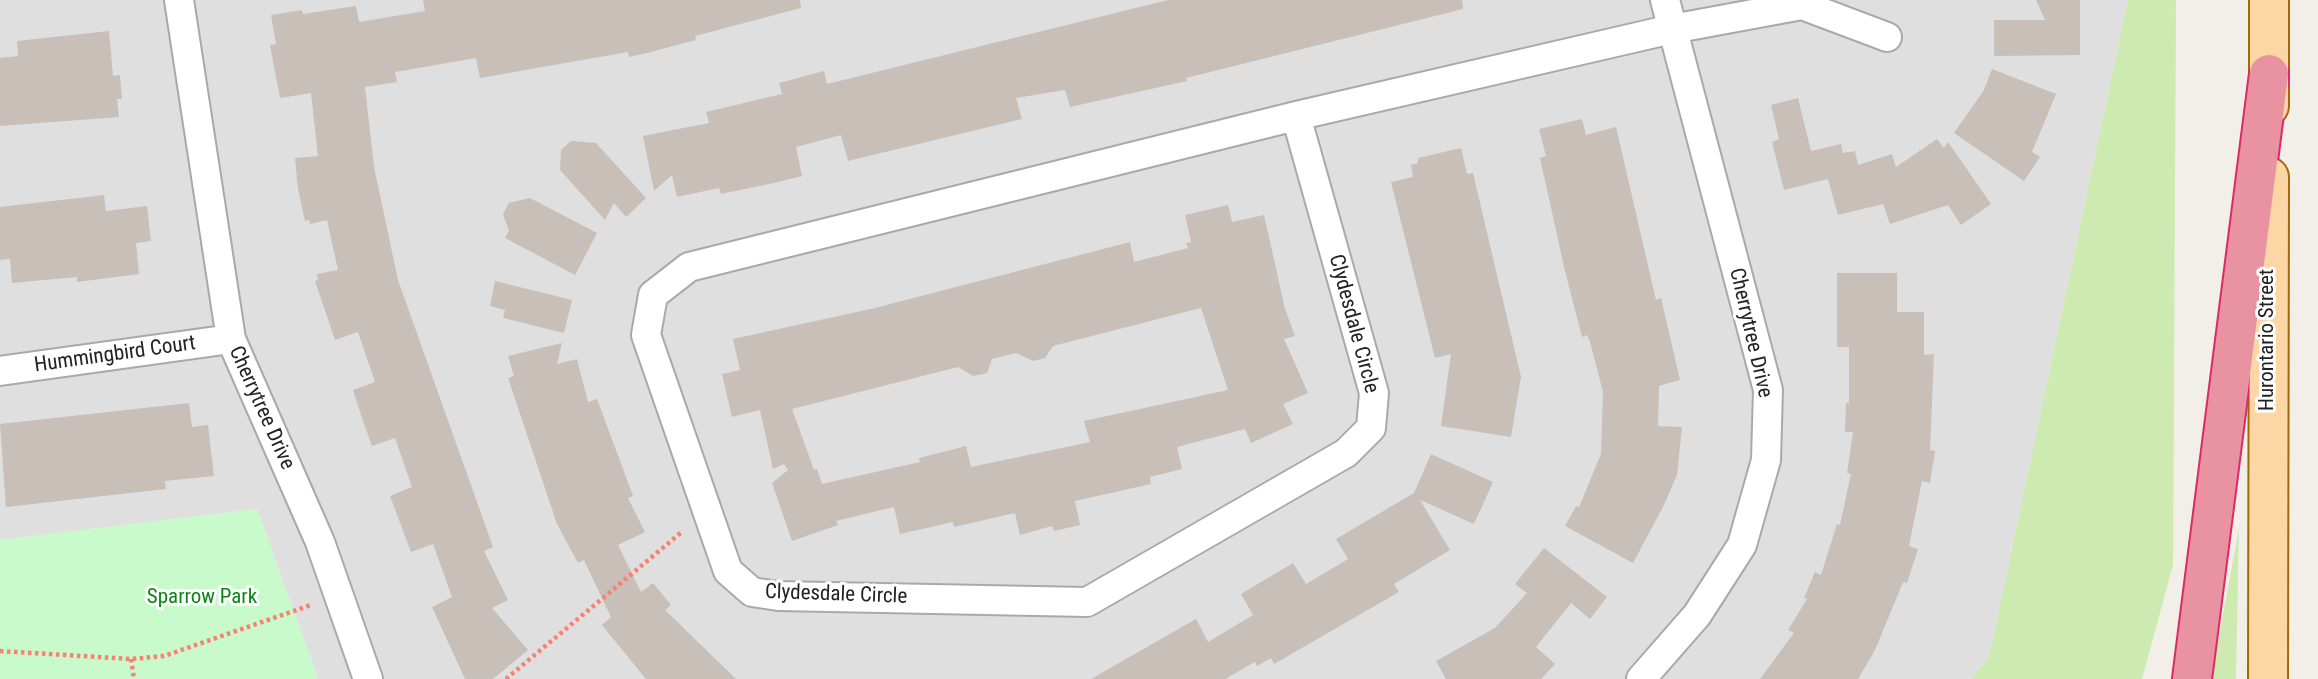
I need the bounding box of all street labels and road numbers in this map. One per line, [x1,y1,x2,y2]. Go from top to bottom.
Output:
street label: Clydesdale Circle [1322,252,1384,396]
street label: Cherrytree Drive [1723,266,1777,400]
street label: Hurontario Street [2255,269,2281,411]
street label: Hummingbird Court [33,331,197,379]
street label: Cherrytree Drive [223,342,299,474]
street label: Clydesdale Circle [764,580,908,610]

